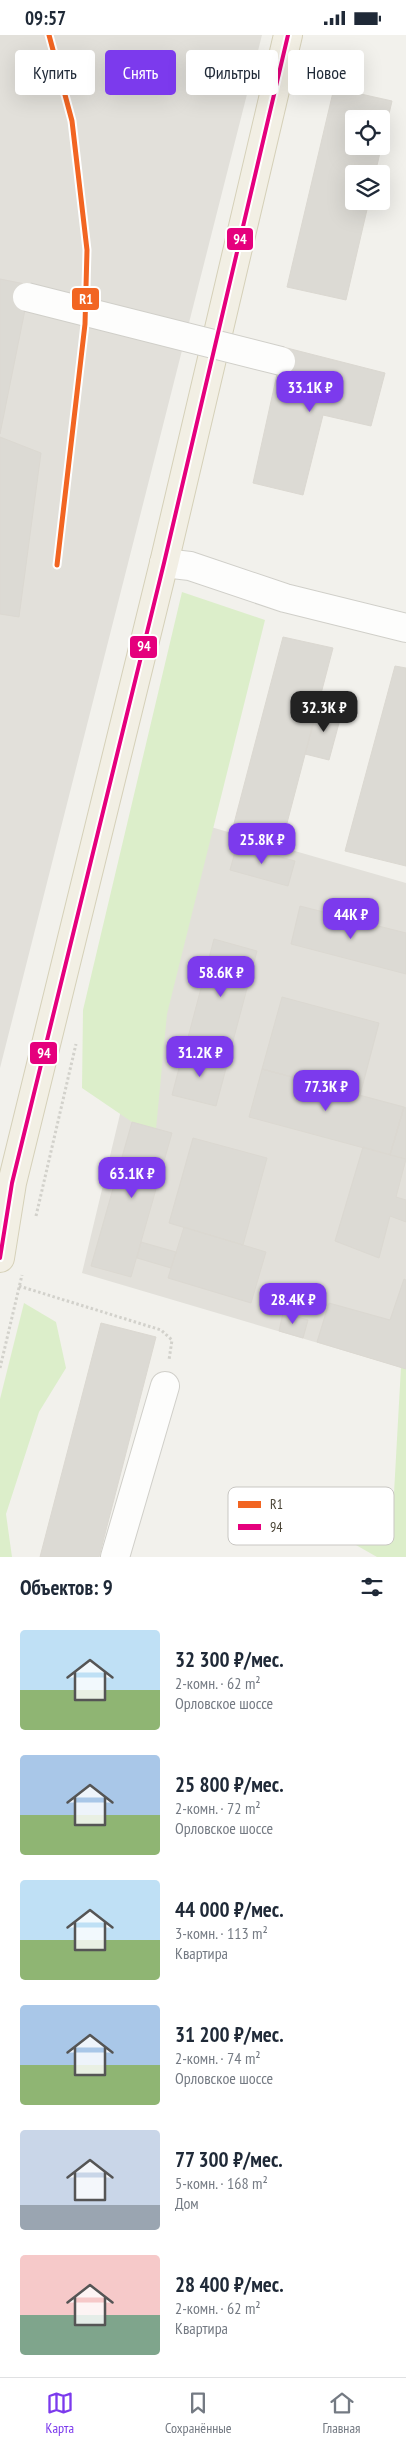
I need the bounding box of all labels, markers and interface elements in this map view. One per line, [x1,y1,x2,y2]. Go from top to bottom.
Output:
text: 09:57 [25,6,66,30]
chip: Купить [15,50,95,95]
chip: Снять [105,50,176,95]
chip: Фильтры [186,50,278,95]
chip: Новое [288,50,364,95]
map controls [345,110,390,210]
button: locate [345,110,390,155]
button: layers [345,165,390,210]
line badge: 94 [226,227,254,251]
text: 94 [233,230,247,248]
line badge: R1 [71,287,100,311]
text: R1 [79,290,93,308]
pin: 33.1K ₽ [264,371,356,413]
text: 33.1K ₽ [287,377,333,397]
line badge: 94 [129,635,158,659]
text: 94 [137,637,151,655]
pin: 32.3K ₽ [278,691,370,733]
text: 32.3K ₽ [301,697,347,717]
pin: 25.8K ₽ [216,823,308,865]
text: 25.8K ₽ [239,829,285,849]
pin: 44K ₽ [316,897,386,940]
text: 44K ₽ [334,904,368,924]
pin: 58.6K ₽ [175,955,267,998]
text: 58.6K ₽ [198,962,244,982]
pin: 31.2K ₽ [154,1035,246,1078]
line badge: 94 [29,1041,58,1065]
text: 31.2K ₽ [177,1042,223,1062]
text: 94 [37,1044,51,1062]
pin: 77.3K ₽ [280,1069,372,1112]
text: 77.3K ₽ [304,1076,348,1096]
pin: 63.1K ₽ [86,1157,178,1199]
text: 63.1K ₽ [109,1163,155,1183]
pin: 28.4K ₽ [247,1283,339,1325]
text: 28.4K ₽ [270,1289,316,1309]
legend [228,1487,394,1545]
text: R1 [270,1495,283,1513]
text: 94 [270,1518,283,1536]
icon: filters [358,1573,386,1601]
text: Объектов: 9 [20,1574,113,1601]
text: 32 300 ₽/мес. [175,1646,284,1673]
icon: home [60,1650,120,1710]
text: 2-комн. · 62 m² [175,1673,261,1693]
text: Орловское шоссе [175,1693,273,1713]
text: 25 800 ₽/мес. [175,1771,284,1798]
icon: home [60,1775,120,1835]
text: 2-комн. · 72 m² [175,1798,261,1818]
text: Орловское шоссе [175,1818,273,1838]
text: 44 000 ₽/мес. [175,1896,284,1923]
icon: home [60,1900,120,1960]
text: 3-комн. · 113 m² [175,1923,268,1943]
text: Квартира [175,1943,228,1963]
text: 31 200 ₽/мес. [175,2021,284,2048]
icon: home [60,2025,120,2085]
text: 2-комн. · 74 m² [175,2048,261,2068]
text: Орловское шоссе [175,2068,273,2088]
text: 77 300 ₽/мес. [175,2146,283,2173]
icon: home [60,2150,120,2210]
text: 5-комн. · 168 m² [175,2173,268,2193]
text: Дом [175,2193,199,2213]
text: 28 400 ₽/мес. [175,2271,284,2298]
icon: home [60,2275,120,2335]
text: 2-комн. · 62 m² [175,2298,261,2318]
text: Квартира [175,2318,228,2338]
tab: Карта [45,2389,74,2437]
tab: Сохранённые [165,2389,232,2437]
tab: Главная [323,2389,360,2437]

